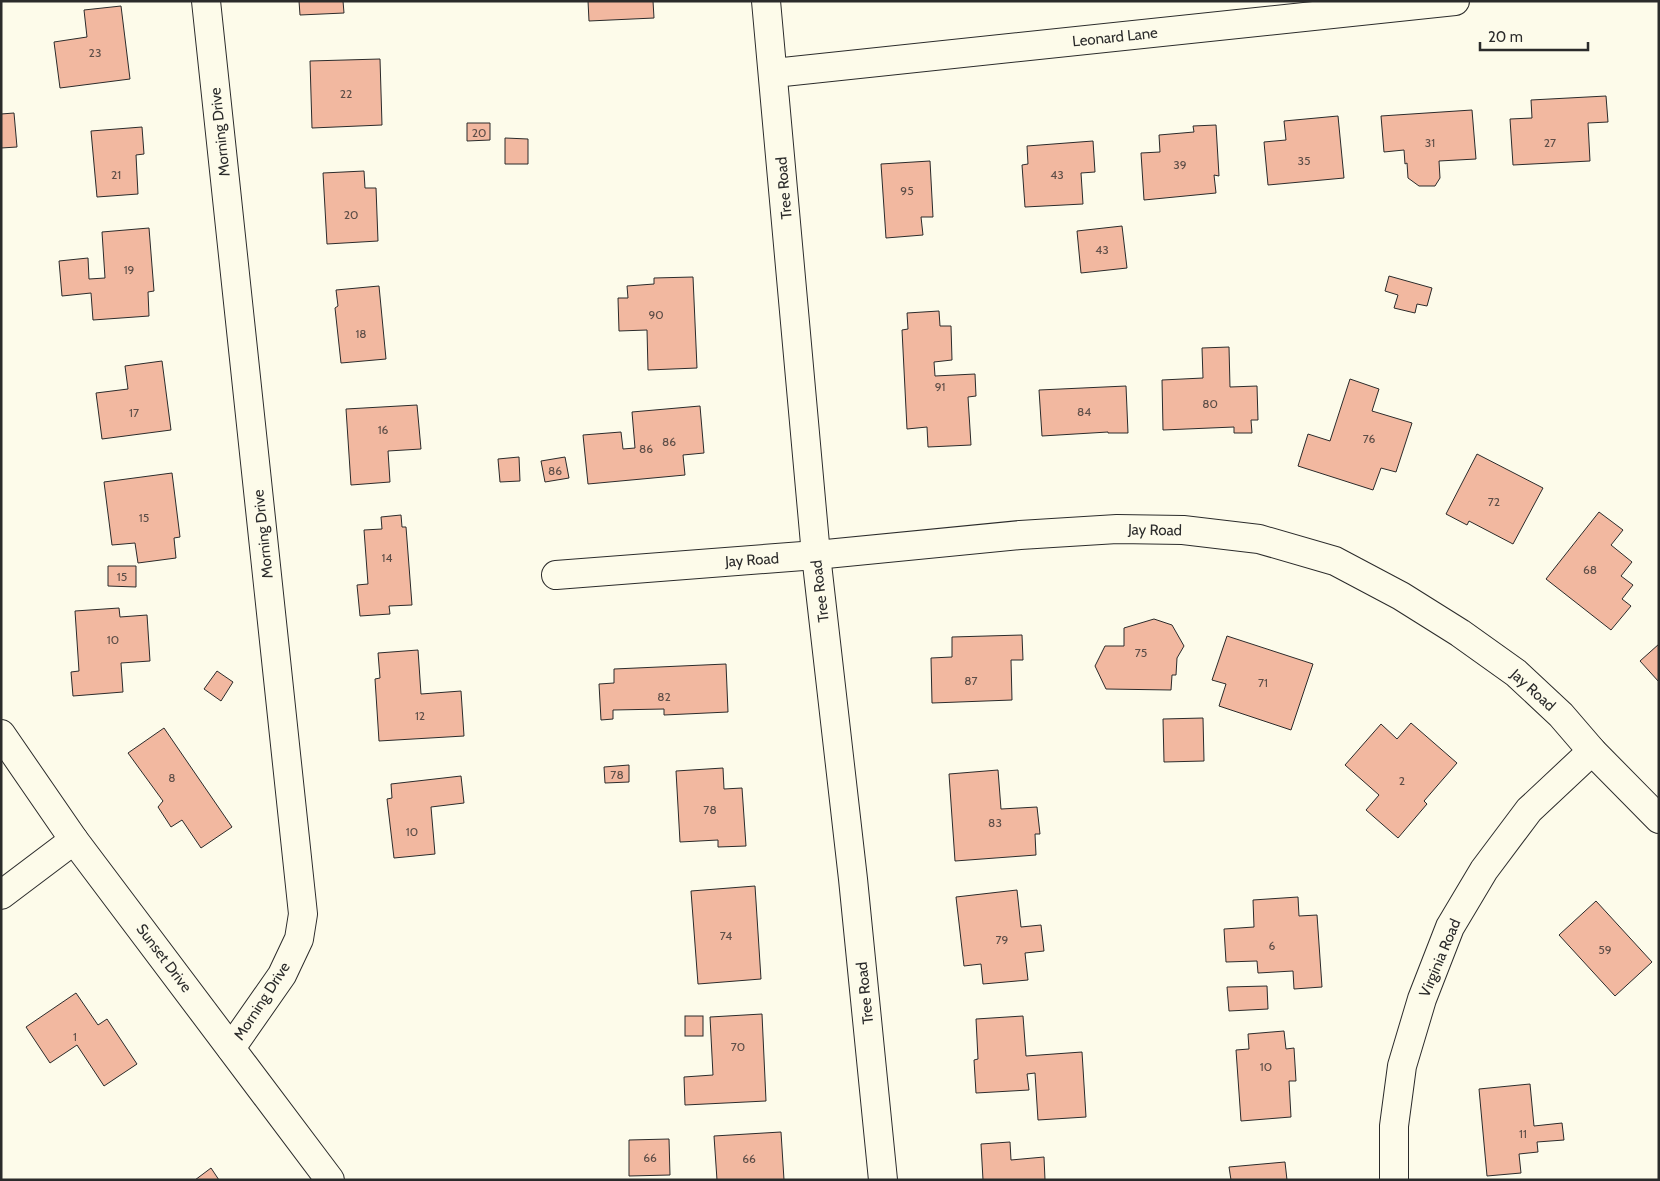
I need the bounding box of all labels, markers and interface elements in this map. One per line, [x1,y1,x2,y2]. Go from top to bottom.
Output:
scale bar [1480,20,1588,52]
street label: Leonard Lane [1071,24,1159,50]
text: 20 m [1488,28,1523,46]
house number: 23 [89,45,101,60]
street label: Morning Drive [206,86,234,177]
house number: 22 [340,86,352,101]
house number: 20 [472,125,486,140]
house number: 31 [1425,135,1435,150]
house number: 27 [1544,135,1556,150]
house number: 35 [1298,153,1310,168]
street label: Tree Road [772,156,796,220]
house number: 39 [1173,157,1187,172]
house number: 21 [111,167,121,182]
house number: 43 [1050,167,1064,182]
house number: 95 [900,183,914,198]
house number: 20 [344,207,358,222]
house number: 43 [1095,242,1109,257]
house number: 19 [124,262,135,277]
house number: 90 [648,307,664,322]
house number: 18 [355,326,367,341]
house number: 91 [935,379,945,394]
house number: 80 [1202,396,1218,411]
house number: 84 [1077,404,1091,419]
house number: 17 [129,405,139,420]
house number: 16 [378,422,389,437]
house number: 76 [1363,431,1375,446]
house number: 86 [662,434,676,449]
house number: 86 [639,441,653,456]
house number: 86 [548,463,562,478]
street label: Morning Drive [249,488,277,579]
house number: 72 [1488,494,1500,509]
house number: 15 [139,510,149,525]
street label: Jay Road [1127,521,1182,539]
street label: Jay Road [723,549,780,571]
house number: 14 [382,550,392,565]
street label: Tree Road [807,559,833,623]
house number: 68 [1583,562,1597,577]
house number: 15 [117,569,127,584]
house number: 10 [107,632,119,647]
house number: 75 [1135,645,1147,660]
street label: Jay Road [1506,665,1559,715]
house number: 87 [964,673,978,688]
house number: 71 [1258,675,1268,690]
house number: 82 [657,689,671,704]
house number: 12 [415,708,425,723]
house number: 78 [610,767,624,782]
house number: 8 [168,770,176,785]
house number: 2 [1399,773,1405,788]
house number: 78 [703,802,717,817]
house number: 83 [988,815,1002,830]
house number: 10 [406,824,418,839]
street label: Virginia Road [1415,916,1465,1000]
street label: Sunset Drive [132,920,196,996]
house number: 74 [720,928,732,943]
house number: 79 [996,932,1009,947]
house number: 6 [1269,938,1276,953]
house number: 59 [1598,942,1612,957]
street label: Morning Drive [230,958,294,1043]
street label: Tree Road [853,961,877,1025]
house number: 1 [73,1029,77,1044]
house number: 70 [731,1039,745,1054]
house number: 10 [1260,1059,1272,1074]
house number: 11 [1519,1126,1527,1141]
house number: 66 [643,1150,657,1165]
house number: 66 [742,1151,756,1166]

